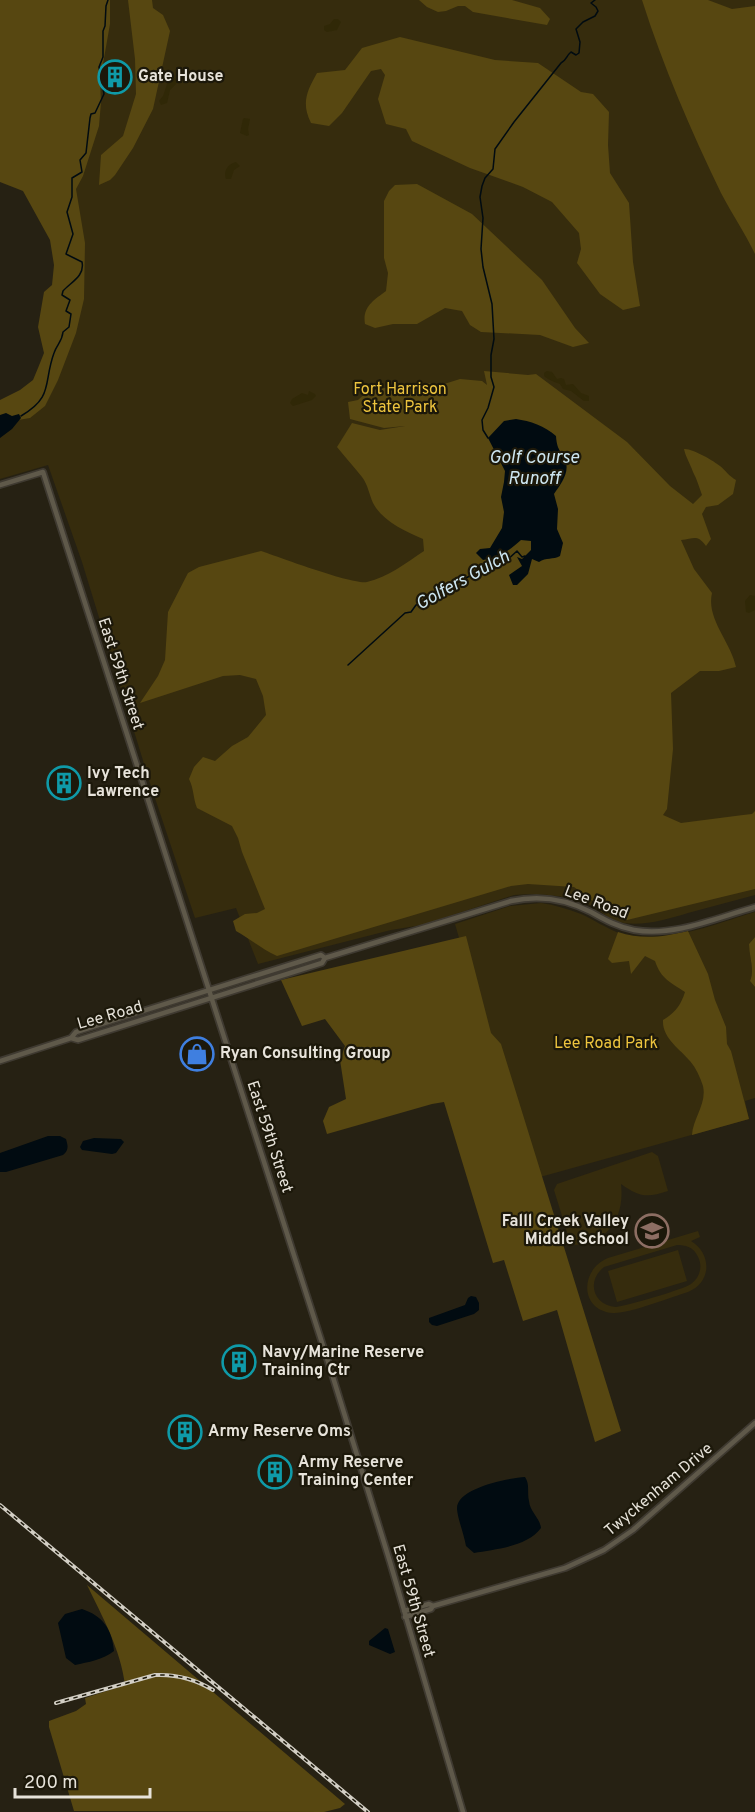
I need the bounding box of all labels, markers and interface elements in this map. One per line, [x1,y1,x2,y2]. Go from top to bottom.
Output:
building icon: Gate House [97,59,133,95]
place label: Gate House [138,67,223,87]
park label: Fort Harrison State Park [353,380,447,418]
water label: Golf Course Runoff [489,447,580,491]
water label: Golfers Gulch [412,546,514,616]
street label: East 59th Street [92,615,148,733]
place label: Ivy Tech Lawrence [87,764,159,802]
building icon: Ivy Tech Lawrence [46,765,82,801]
street label: Lee Road [561,882,631,924]
street label: Lee Road [75,997,145,1035]
park label: Lee Road Park [554,1034,658,1054]
shop icon: Ryan Consulting Group [179,1036,215,1072]
place label: Ryan Consulting Group [220,1044,391,1064]
street label: East 59th Street [241,1078,297,1196]
place label: Falll Creek Valley Middle School [502,1212,629,1250]
school or university icon: Falll Creek Valley Middle School [634,1213,670,1249]
place label: Navy/Marine Reserve Training Ctr [262,1343,424,1381]
building icon: Navy/Marine Reserve Training Ctr [221,1344,257,1380]
building icon: Army Reserve Oms [167,1414,203,1450]
place label: Army Reserve Oms [208,1422,351,1442]
street label: Twyckenham Drive [601,1439,717,1541]
place label: Army Reserve Training Center [298,1453,414,1491]
building icon: Army Reserve Training Center [257,1454,293,1490]
street label: East 59th Street [387,1542,439,1660]
scale bar [15,1761,150,1799]
text: 200 m [24,1772,77,1795]

